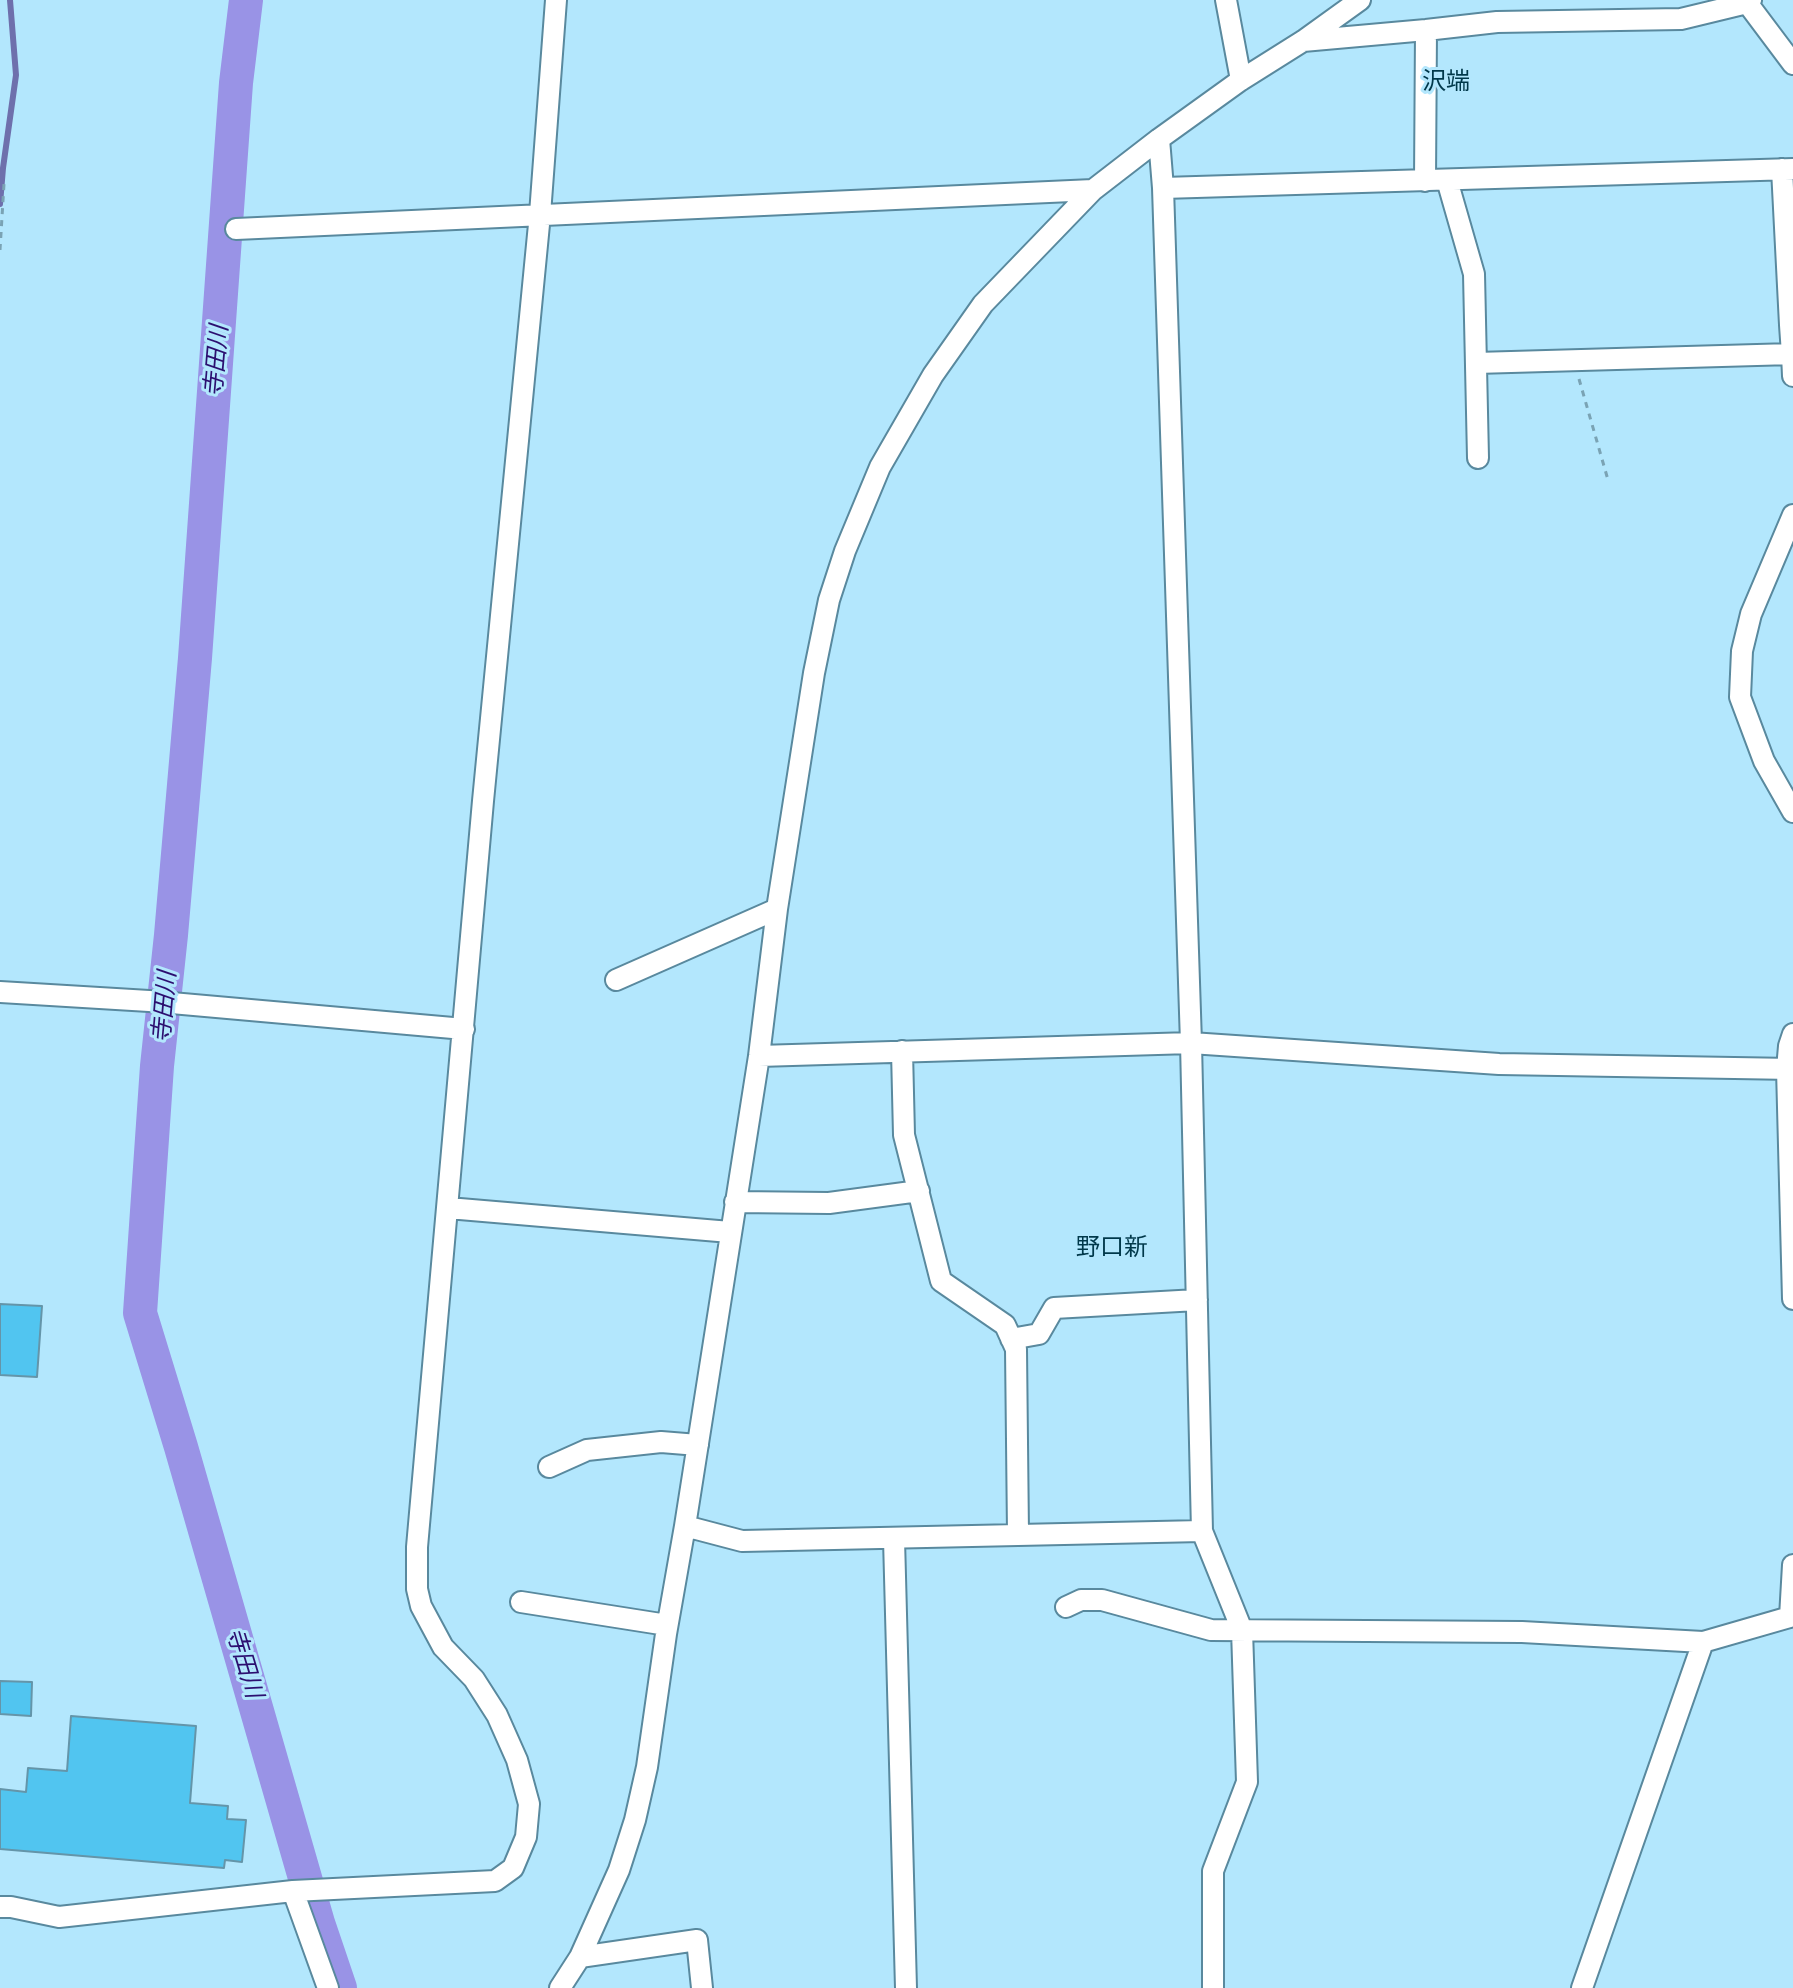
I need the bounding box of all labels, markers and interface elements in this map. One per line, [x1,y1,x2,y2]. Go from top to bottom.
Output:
district label: 沢端 [1422,68,1470,96]
water label: 寺田川 [200,324,234,398]
water label: 寺田川 [148,970,182,1044]
district label: 野口新 [1076,1234,1148,1262]
water label: 寺田川 [220,1624,268,1702]

